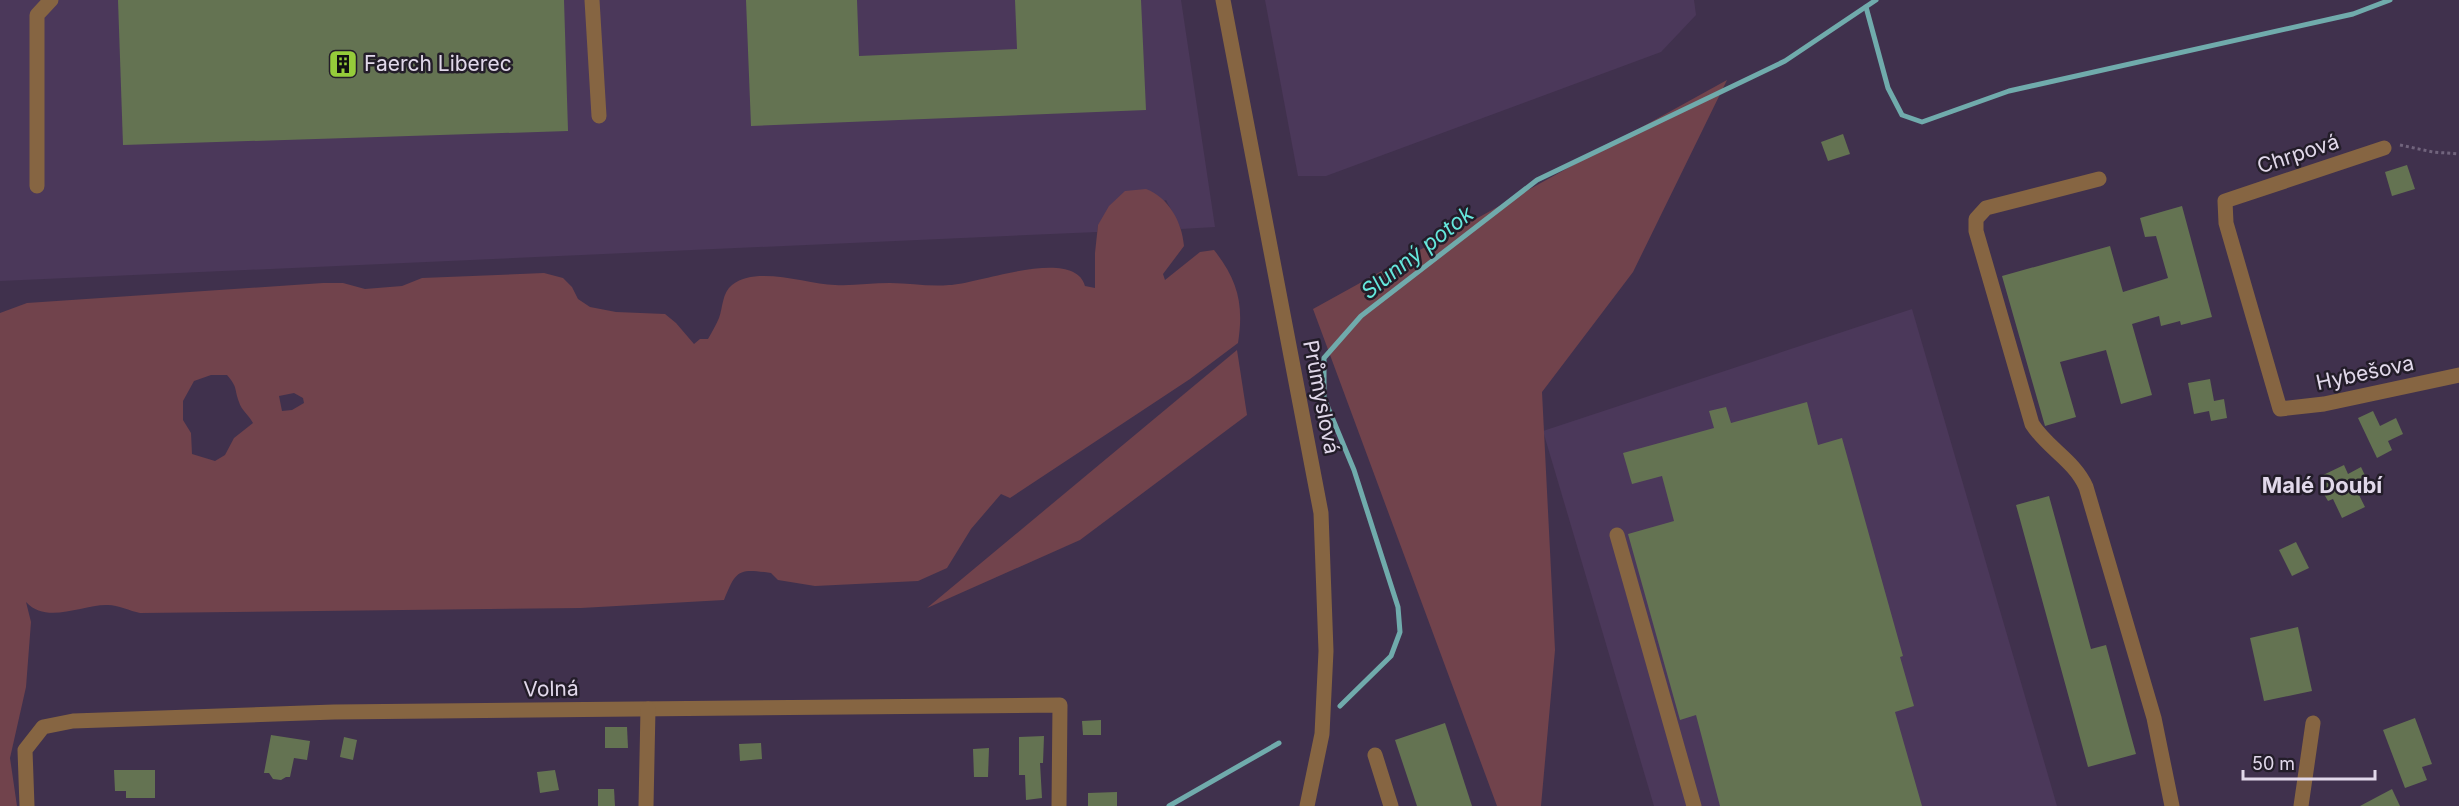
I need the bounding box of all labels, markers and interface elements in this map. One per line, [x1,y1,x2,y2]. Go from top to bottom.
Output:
building icon: Faerch Liberec [327,48,359,80]
place label: Faerch Liberec [364,51,512,76]
street label: Chrpová [2254,129,2342,178]
water label: Slunný potok [1356,199,1479,304]
street label: Průmyslová [1298,338,1345,456]
street label: Hybešova [2314,350,2416,395]
district label: Malé Doubí [2262,472,2383,498]
street label: Volná [523,676,579,701]
scale bar [2243,743,2375,781]
text: 50 m [2252,753,2295,774]

